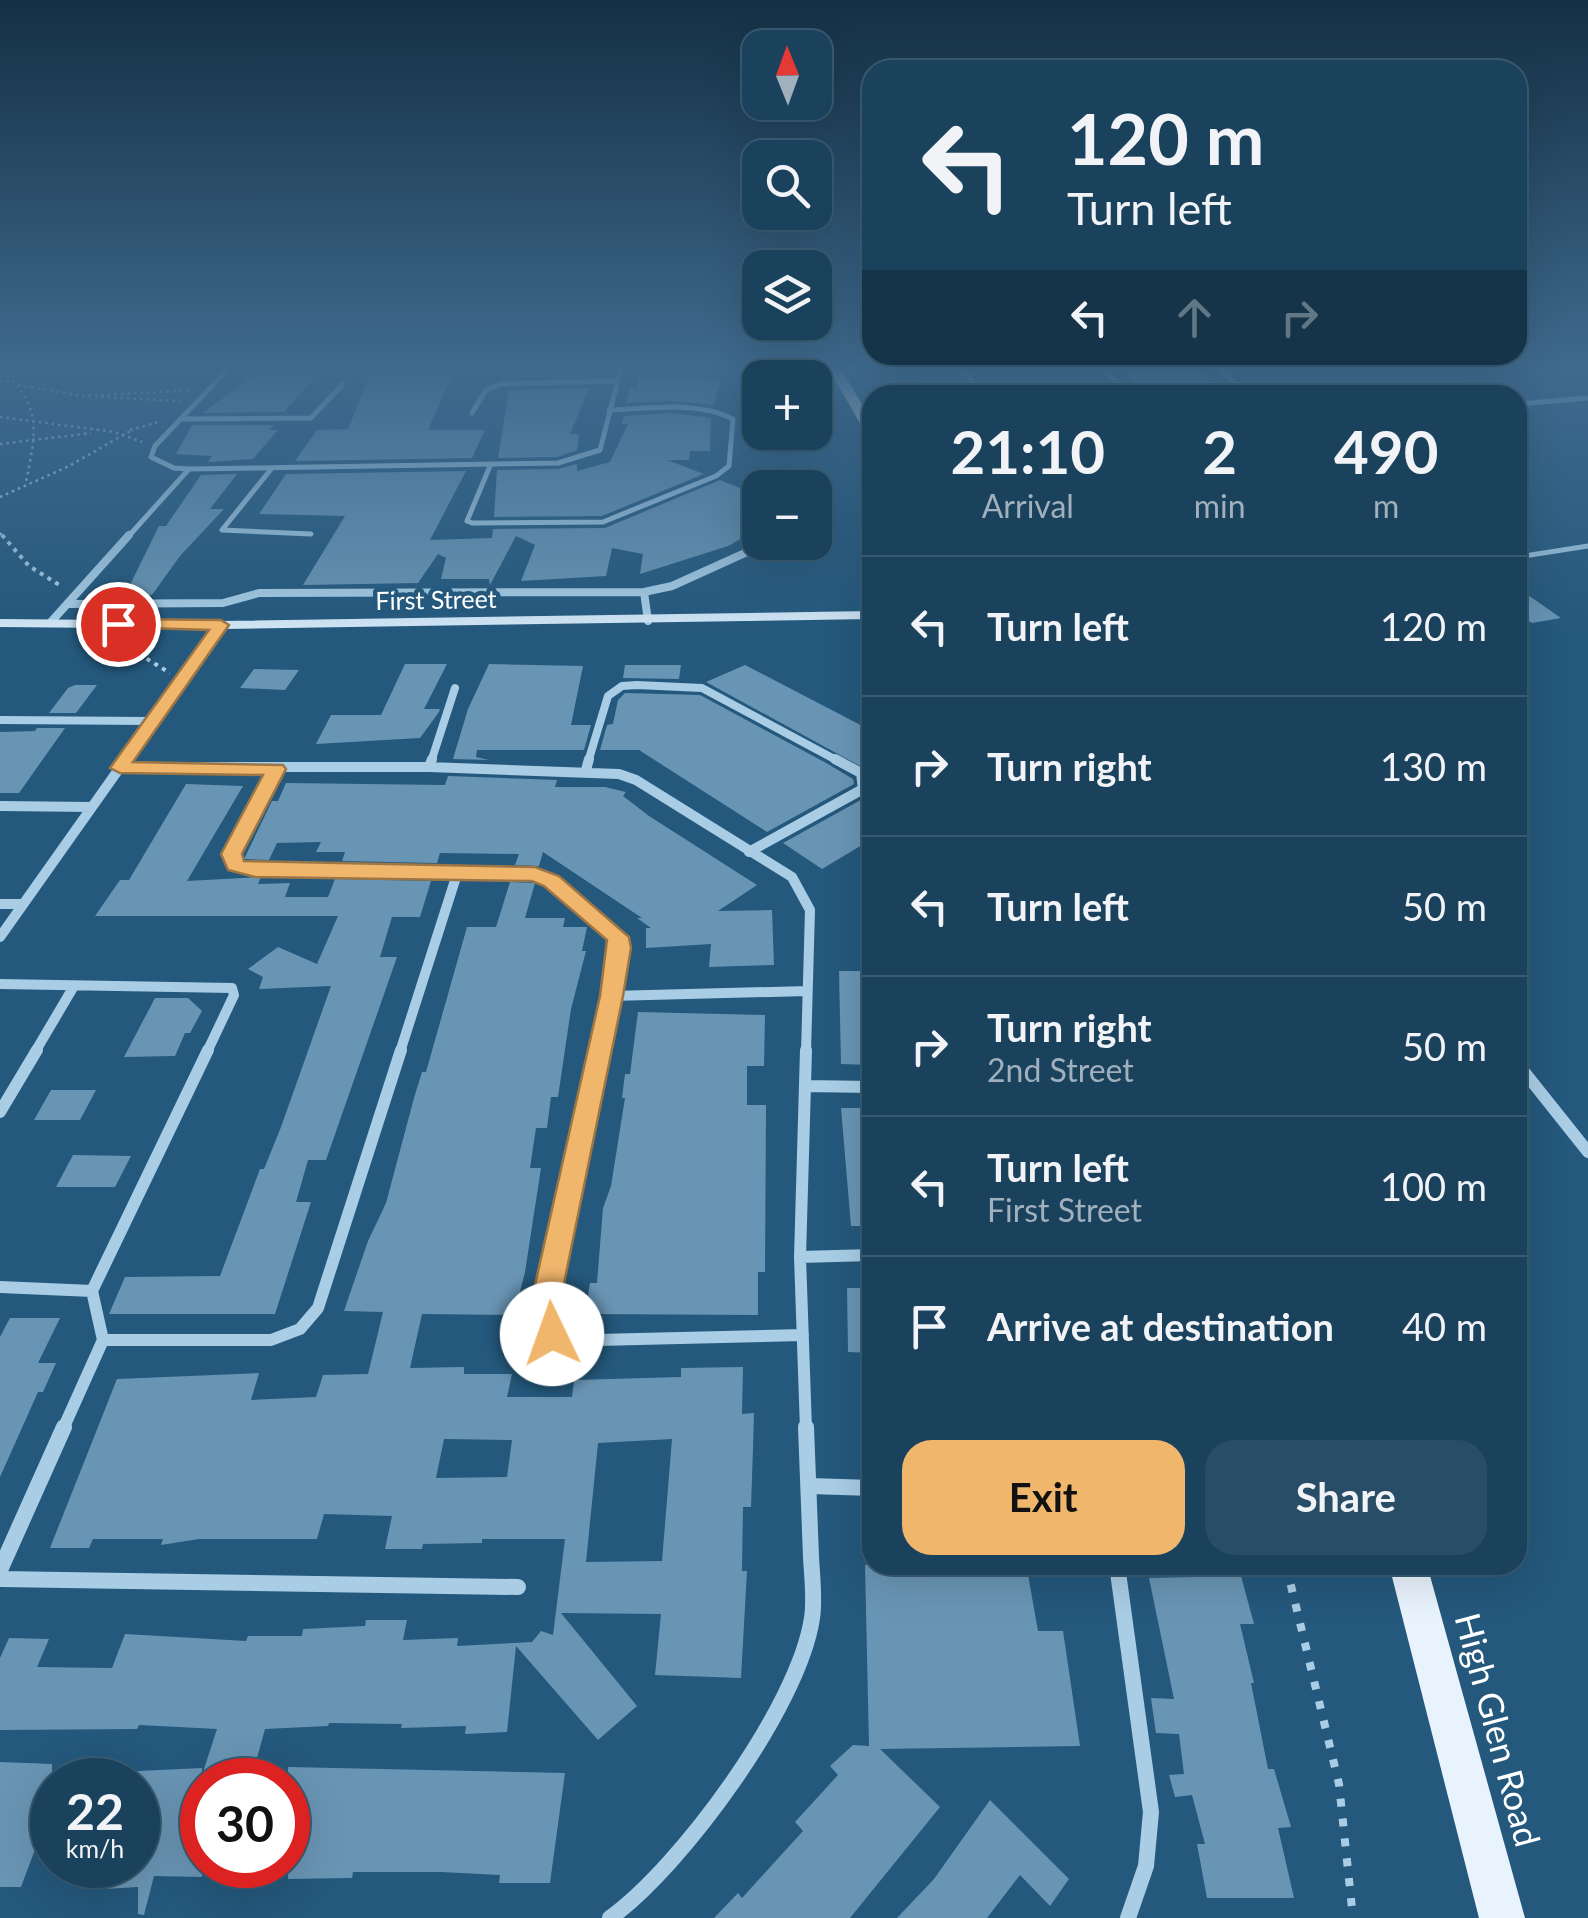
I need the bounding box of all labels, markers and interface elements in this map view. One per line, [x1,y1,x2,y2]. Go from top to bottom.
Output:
north arrow [742,30,832,120]
map controls [742,30,832,560]
text: 120 m [1067,96,1264,180]
icon: left [902,100,1032,230]
button: search [742,140,832,230]
text: Turn left [1067,181,1232,235]
button: layers [742,250,832,340]
icon: left [1062,290,1117,345]
icon: ahead [1167,290,1222,345]
icon: right [1272,290,1327,345]
button: + [742,360,832,450]
text: 21:10 [951,415,1105,487]
text: 2 [1202,415,1237,487]
text: 490 [1334,415,1438,487]
button: − [742,470,832,560]
text: Arrival [982,486,1074,525]
text: min [1194,486,1246,525]
text: m [1373,486,1399,525]
pin [76,582,161,667]
street label: First Street [375,583,497,615]
icon: arrive [91,597,146,652]
icon: left [902,599,957,654]
text: Turn left [987,603,1129,649]
text: 120 m [1380,603,1487,649]
icon: right [902,739,957,794]
text: Turn right [987,743,1152,789]
text: 130 m [1380,743,1487,789]
icon: left [902,879,957,934]
text: Turn left [987,883,1129,929]
text: 50 m [1402,883,1487,929]
text: Turn right [987,1004,1152,1050]
icon: right [902,1019,957,1074]
text: 50 m [1402,1023,1487,1069]
text: 2nd Street [987,1050,1134,1089]
text: Turn left [987,1144,1129,1190]
icon: left [902,1159,957,1214]
text: 100 m [1380,1163,1487,1209]
text: First Street [987,1190,1142,1229]
position arrow [500,1282,604,1386]
icon: arrive [902,1299,957,1354]
text: Arrive at destination [987,1303,1334,1349]
text: 40 m [1402,1303,1487,1349]
button: Exit [902,1440,1185,1555]
button: Share [1205,1440,1487,1555]
street label: High Glen Road [1448,1608,1550,1851]
speed limit sign: 30 [180,1758,310,1888]
text: 22 [66,1781,124,1841]
text: km/h [66,1833,124,1863]

